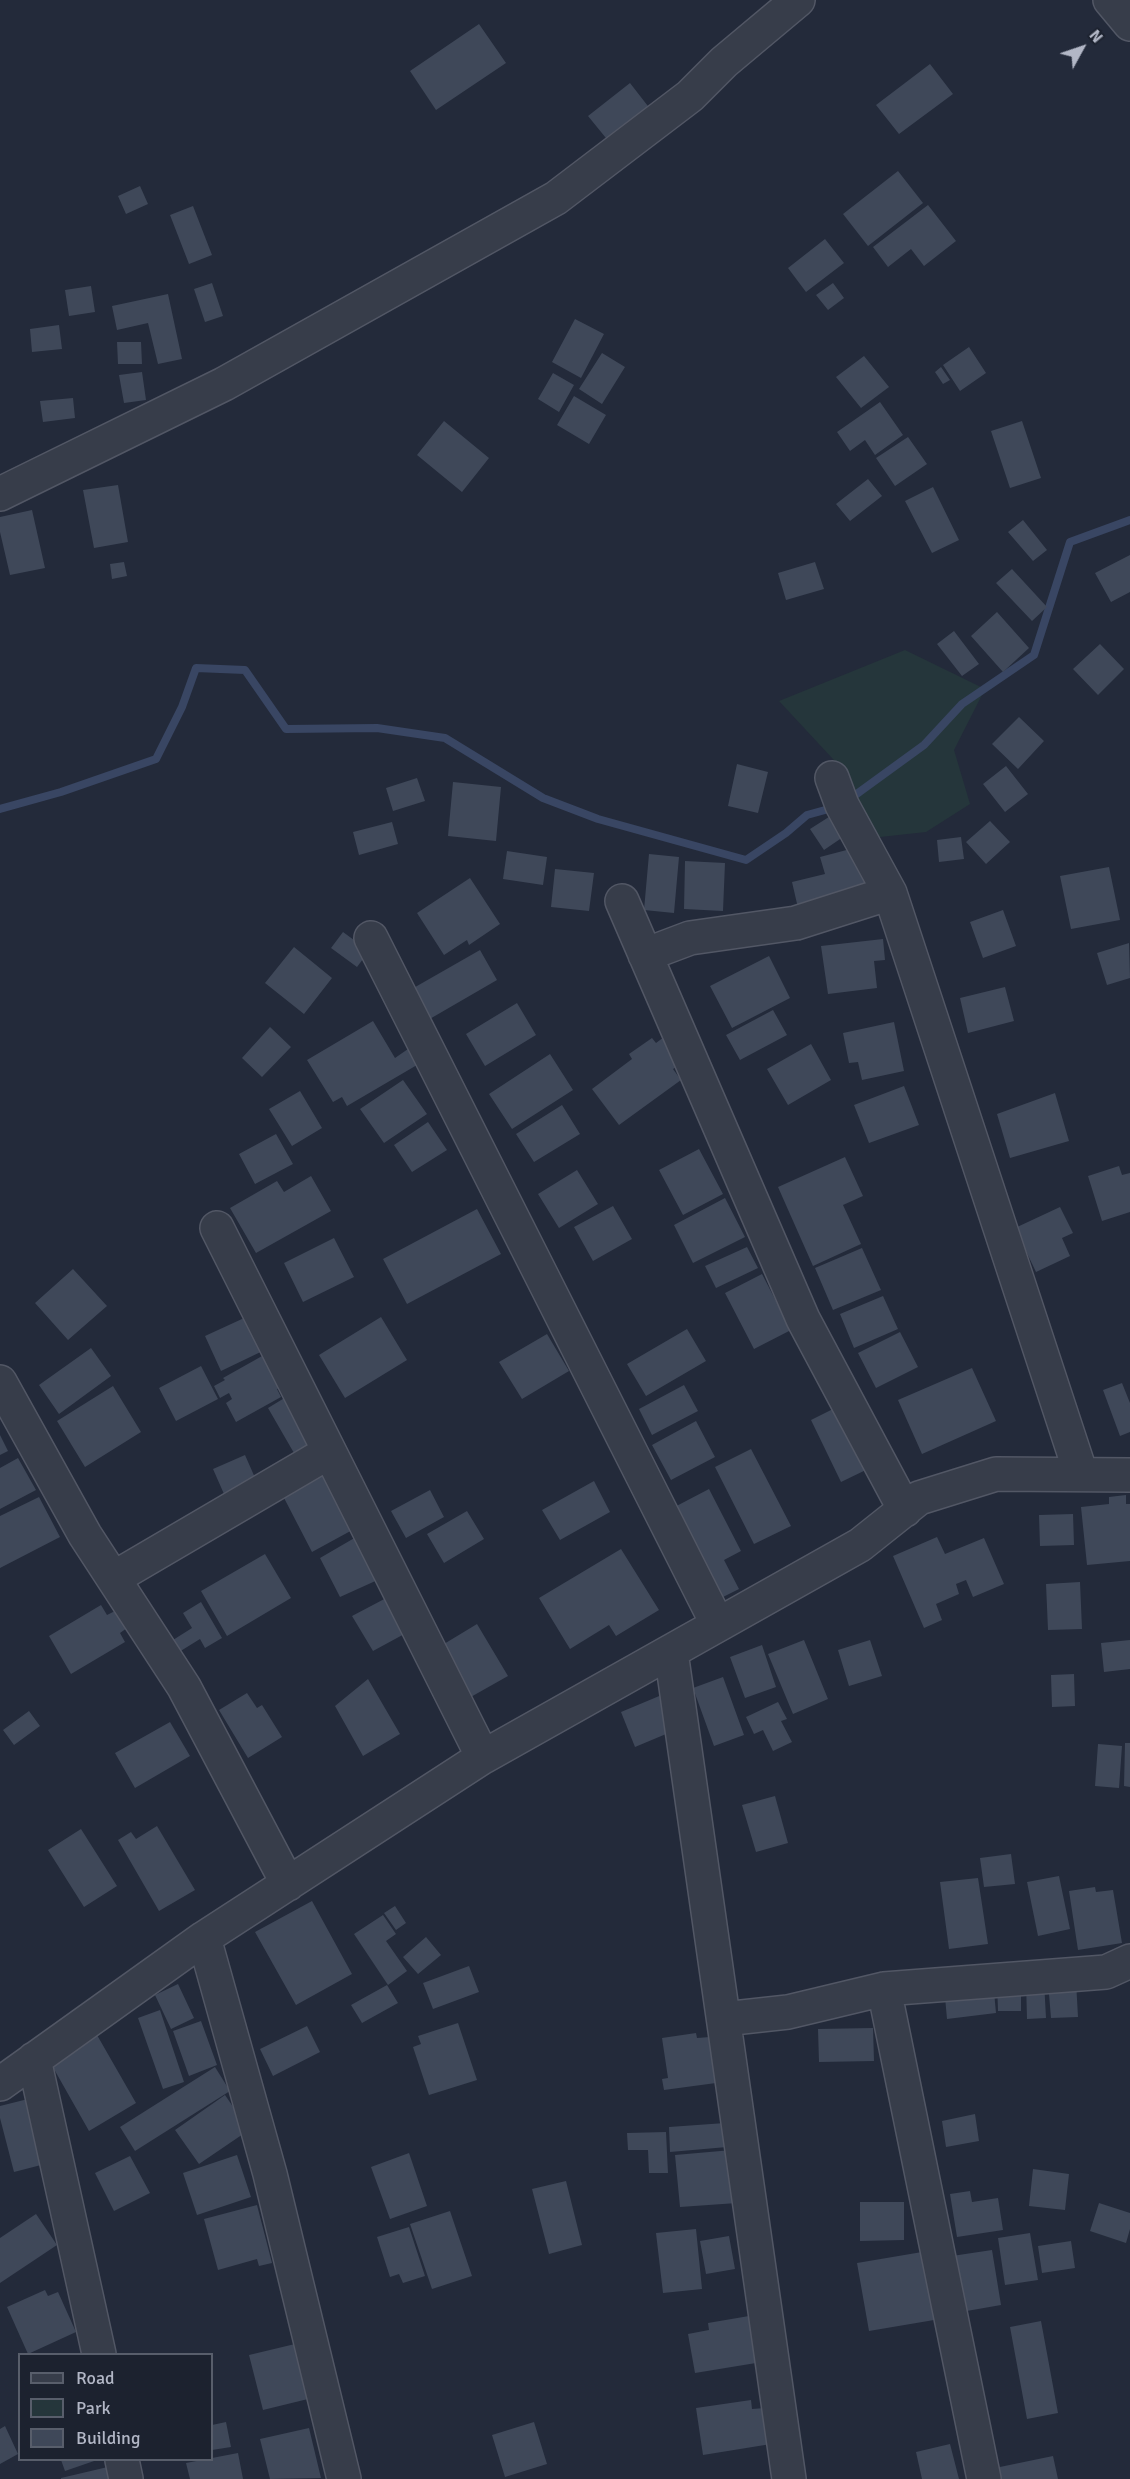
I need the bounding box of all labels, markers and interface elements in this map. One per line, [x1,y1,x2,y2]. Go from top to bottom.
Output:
north arrow [1052,18,1112,78]
text: N [1085,26,1107,47]
legend [18,2353,213,2461]
text: Road [76,2367,115,2389]
text: Park [76,2397,111,2419]
text: Building [76,2427,140,2449]

